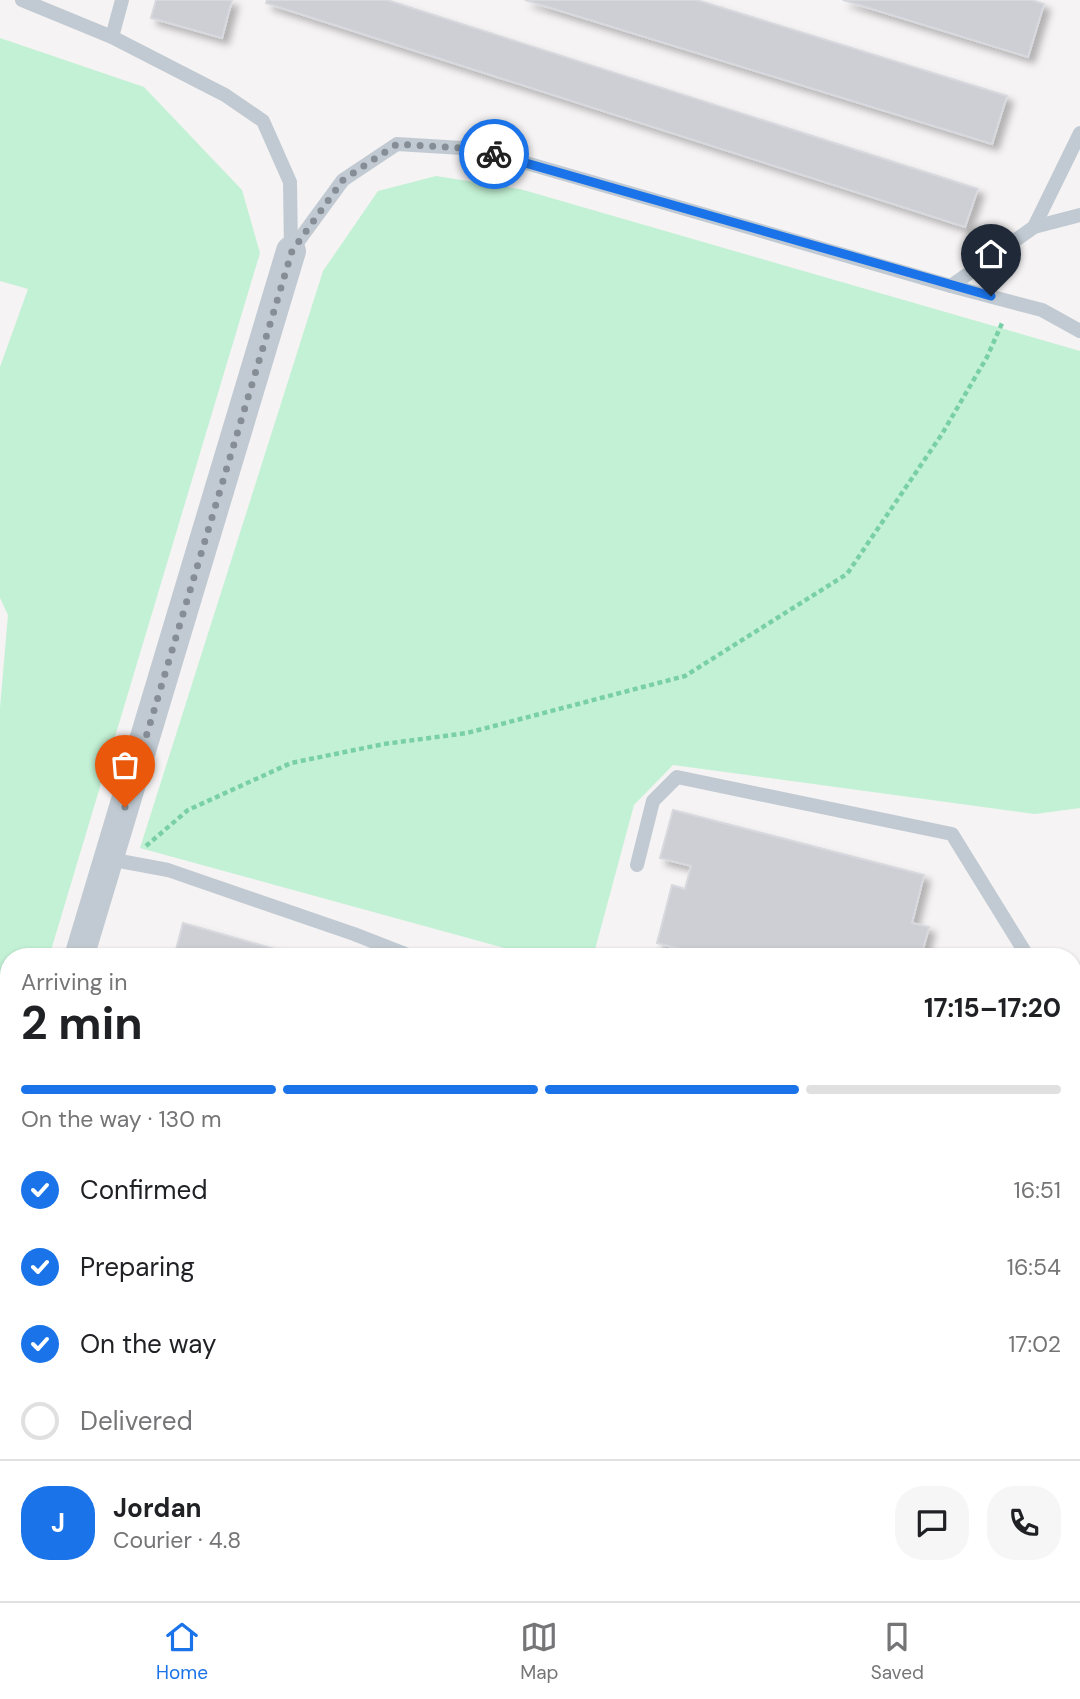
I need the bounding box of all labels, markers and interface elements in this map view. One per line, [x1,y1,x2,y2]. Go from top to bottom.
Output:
courier [459,119,529,189]
icon: bike [475,135,513,173]
pin [961,224,1021,296]
icon: home [972,235,1010,273]
pin [95,735,155,807]
icon: bag [106,746,144,784]
text: Arriving in [21,967,127,997]
text: 17:15–17:20 [924,991,1061,1025]
text: 2 min [21,993,143,1053]
text: On the way · 130 m [21,1104,222,1134]
icon: check [21,1171,59,1209]
text: Confirmed [80,1173,207,1207]
text: 16:51 [1014,1175,1061,1205]
icon: check [21,1248,59,1286]
text: Preparing [80,1250,195,1284]
text: 16:54 [1007,1252,1061,1282]
icon: check [21,1325,59,1363]
text: On the way [80,1327,216,1361]
text: 17:02 [1008,1329,1061,1359]
text: Delivered [80,1404,193,1438]
button: chat [895,1486,969,1560]
button: phone [987,1486,1061,1560]
text: Jordan [113,1491,202,1525]
text: J [51,1506,65,1540]
text: Courier · 4.8 [113,1525,241,1555]
tab: Home [156,1618,208,1685]
tab: Map [520,1618,558,1685]
tab: Saved [871,1618,924,1685]

